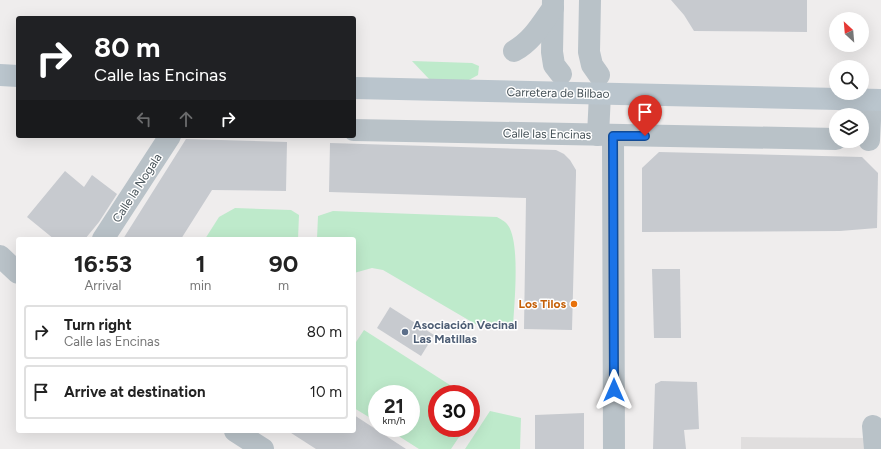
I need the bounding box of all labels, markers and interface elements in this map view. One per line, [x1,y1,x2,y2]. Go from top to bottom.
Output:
north arrow [829,12,869,52]
map controls [829,12,869,148]
text: 80 m [94,30,160,64]
icon: right [28,32,80,84]
button: search [829,60,869,100]
text: Calle las Encinas [94,64,227,86]
street label: Carretera de Bilbao [506,85,610,101]
pin [628,95,662,136]
icon: arrive [634,101,656,123]
icon: left [133,108,155,130]
icon: ahead [175,108,197,130]
icon: right [217,108,239,130]
button: layers [829,108,869,148]
street label: Calle las Encinas [503,126,592,142]
street label: Calle la Nogala [109,151,165,225]
text: 16:53 [74,249,132,278]
text: 1 [195,249,206,278]
text: 90 [269,249,298,278]
text: Arrival [85,278,121,293]
text: min [190,278,211,293]
text: m [278,278,289,293]
place label: Los Tilos [518,297,566,311]
marker: Los Tilos [569,299,579,309]
text: Turn right [64,316,132,334]
place label: Asociación Vecinal Las Matillas [413,318,517,346]
icon: right [30,321,52,343]
text: 80 m [307,323,342,341]
marker: Asociación Vecinal Las Matillas [400,327,410,337]
text: Calle las Encinas [64,334,160,349]
position arrow [593,369,635,411]
icon: arrive [30,381,52,403]
text: Arrive at destination [64,383,205,401]
text: 10 m [310,383,342,401]
speed limit sign: 30 [428,385,480,437]
text: 21 [384,394,404,418]
text: km/h [383,414,405,427]

